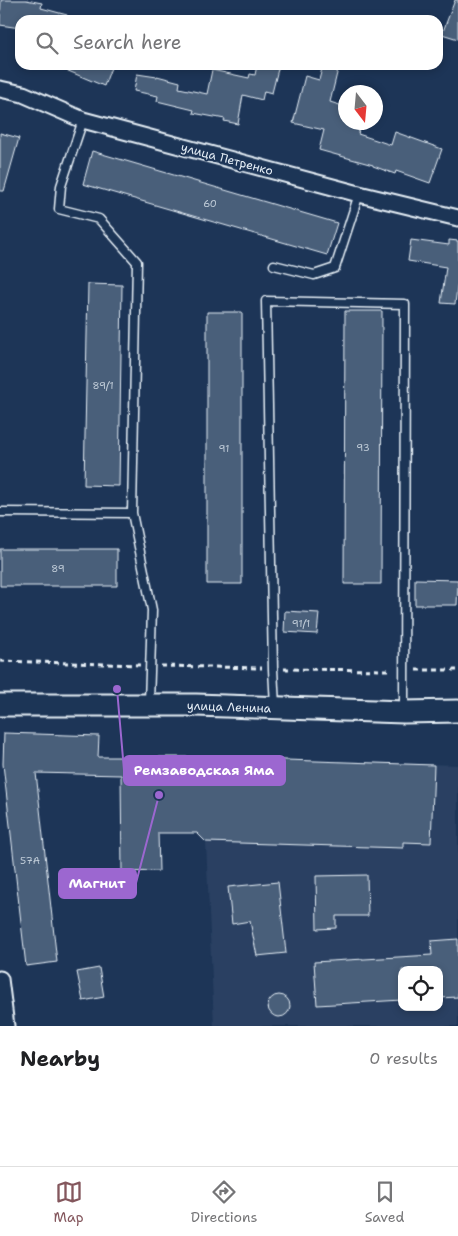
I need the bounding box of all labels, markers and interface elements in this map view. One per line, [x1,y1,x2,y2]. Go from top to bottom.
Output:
search box [15,15,443,70]
icon: search [33,29,61,57]
text: Search here [73,30,182,55]
north arrow [338,85,383,130]
street label: улица Петренко [179,139,275,179]
house number: 60 [203,197,217,210]
house number: 89/1 [92,379,114,392]
house number: 93 [356,441,370,454]
house number: 91 [219,442,229,455]
house number: 89 [51,562,65,575]
house number: 91/1 [292,617,310,630]
street label: улица Ленина [187,698,272,716]
callout: Ремзаводская Яма [124,756,285,785]
text: Ремзаводская Яма [134,761,275,779]
house number: 57А [20,854,40,867]
callout: Магнит [59,869,136,898]
text: Магнит [68,874,126,892]
map controls [398,966,443,1011]
button: locate [398,966,443,1011]
text: Nearby [20,1045,100,1073]
text: 0 results [369,1048,438,1069]
tab: Map [54,1178,84,1226]
tab: Directions [191,1178,257,1226]
tab: Saved [365,1178,404,1226]

